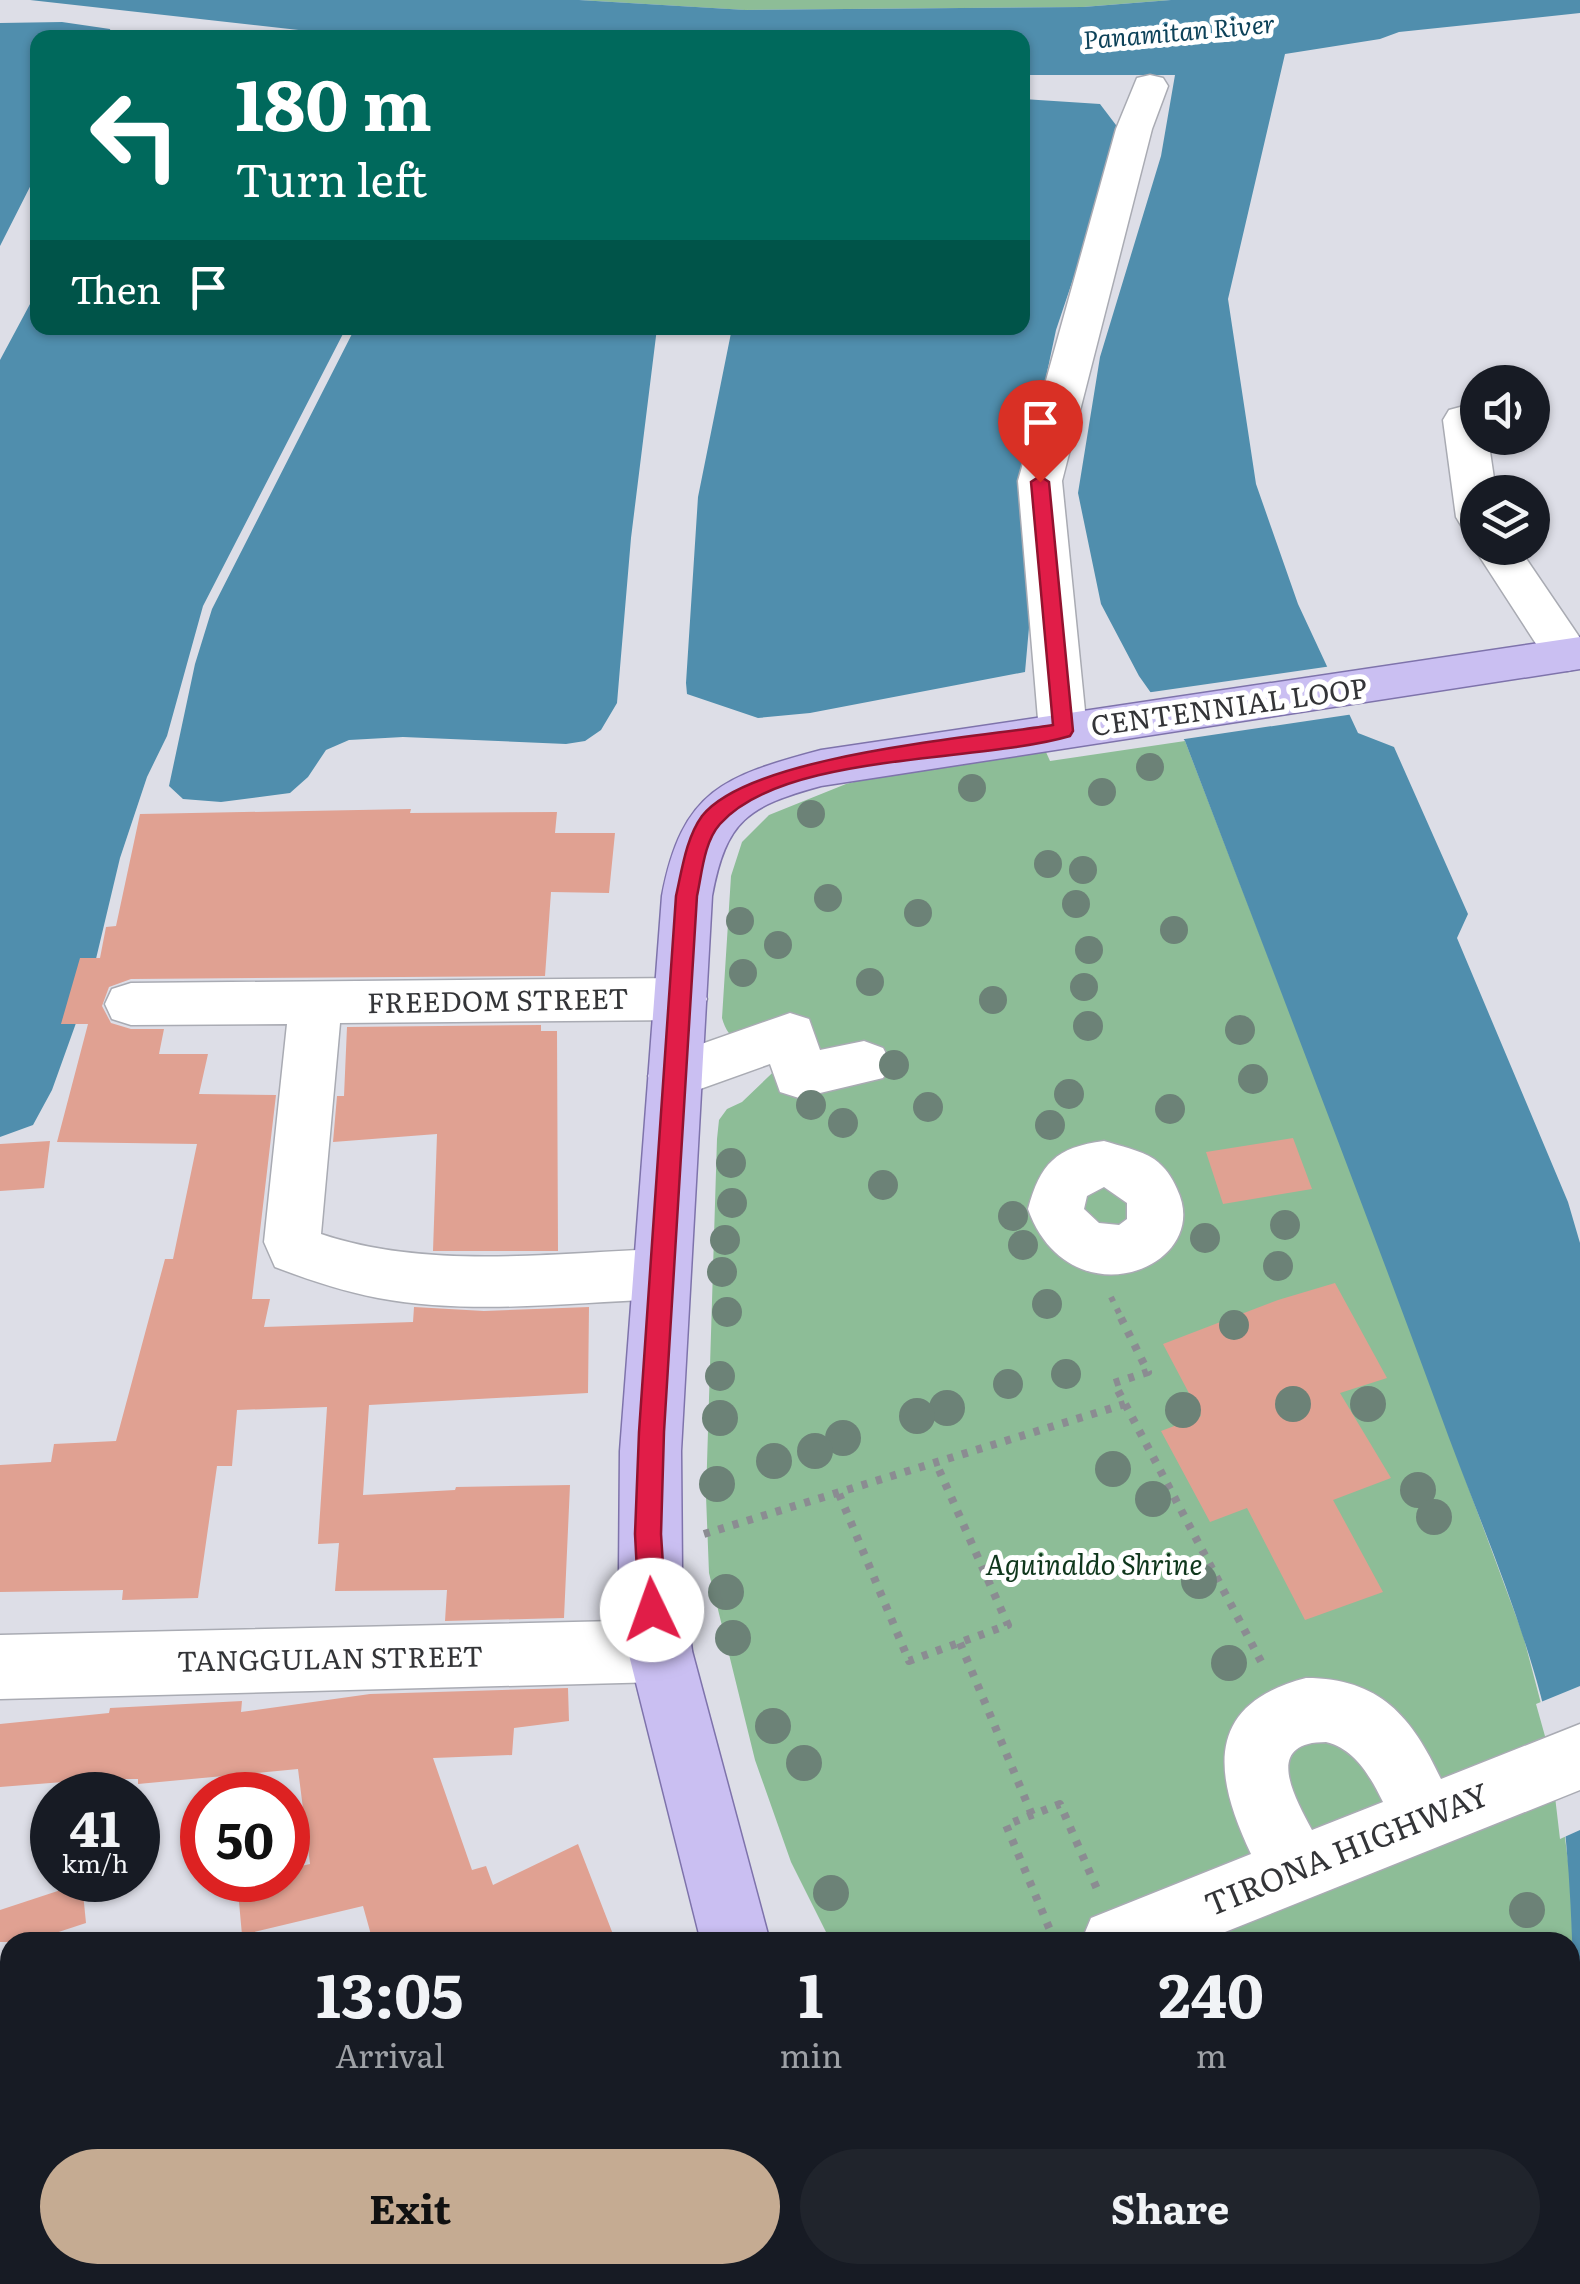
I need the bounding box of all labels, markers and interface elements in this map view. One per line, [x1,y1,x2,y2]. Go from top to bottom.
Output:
water label: Panamitan River [1081,4,1277,57]
text: 180 m [235,49,432,153]
icon: left [70,70,200,200]
text: Turn left [235,144,427,211]
text: Then [70,259,161,316]
icon: arrive [181,260,236,315]
map controls [1460,365,1550,565]
button: sound [1460,365,1550,455]
pin [998,380,1083,483]
icon: arrive [1013,395,1068,450]
button: layers [1460,475,1550,565]
street label: CENTENNIAL LOOP [1088,665,1370,745]
street label: FREEDOM STREET [367,976,629,1022]
park label: Aguinaldo Shrine [985,1542,1203,1584]
position arrow [600,1558,704,1662]
street label: TANGGULAN STREET [176,1633,483,1681]
street label: TIRONA HIGHWAY [1196,1768,1496,1926]
speed limit sign: 50 [180,1772,310,1902]
text: 41 [70,1788,120,1862]
text: km/h [62,1844,128,1881]
text: 13:05 [316,1947,463,2036]
text: 1 [799,1947,823,2036]
text: 240 [1159,1947,1264,2036]
text: Arrival [335,2030,444,2078]
text: min [780,2030,842,2078]
text: m [1196,2030,1227,2078]
button: Exit [40,2149,780,2264]
button: Share [800,2149,1540,2264]

